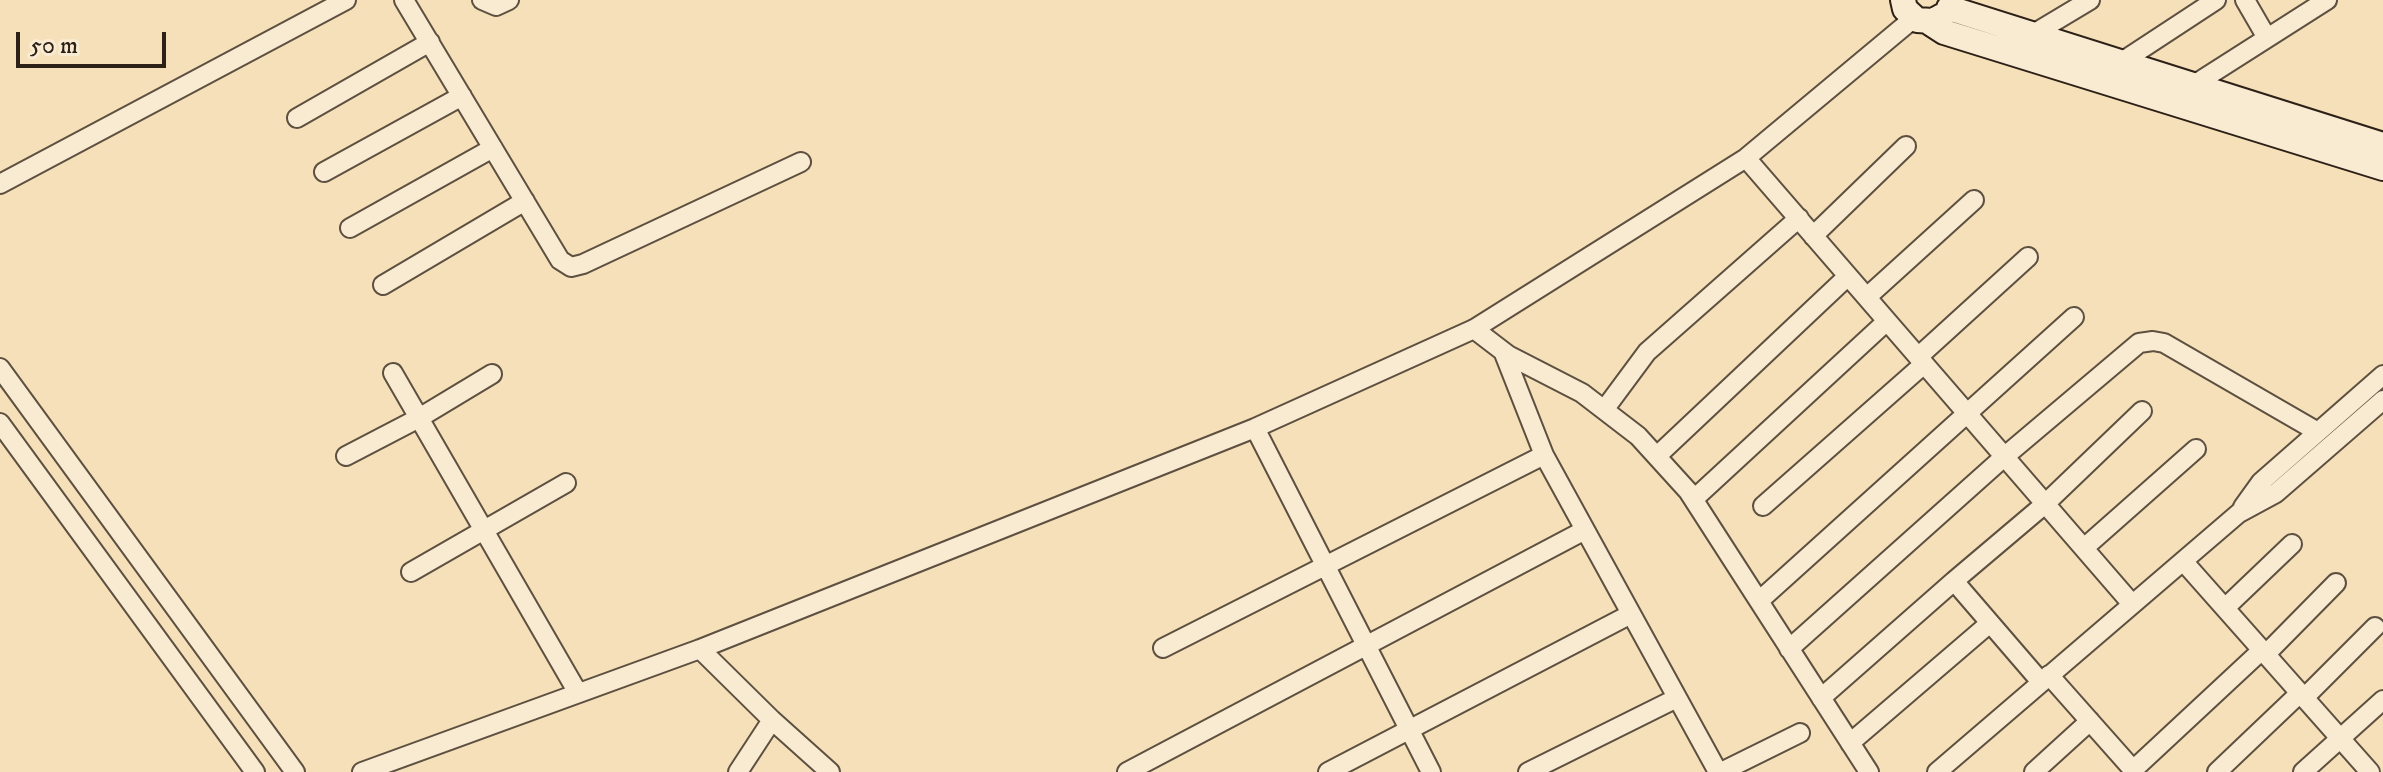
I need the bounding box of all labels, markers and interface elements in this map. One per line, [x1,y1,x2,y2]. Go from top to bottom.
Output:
scale bar [20,16,170,66]
text: 50 m [30,31,78,61]

